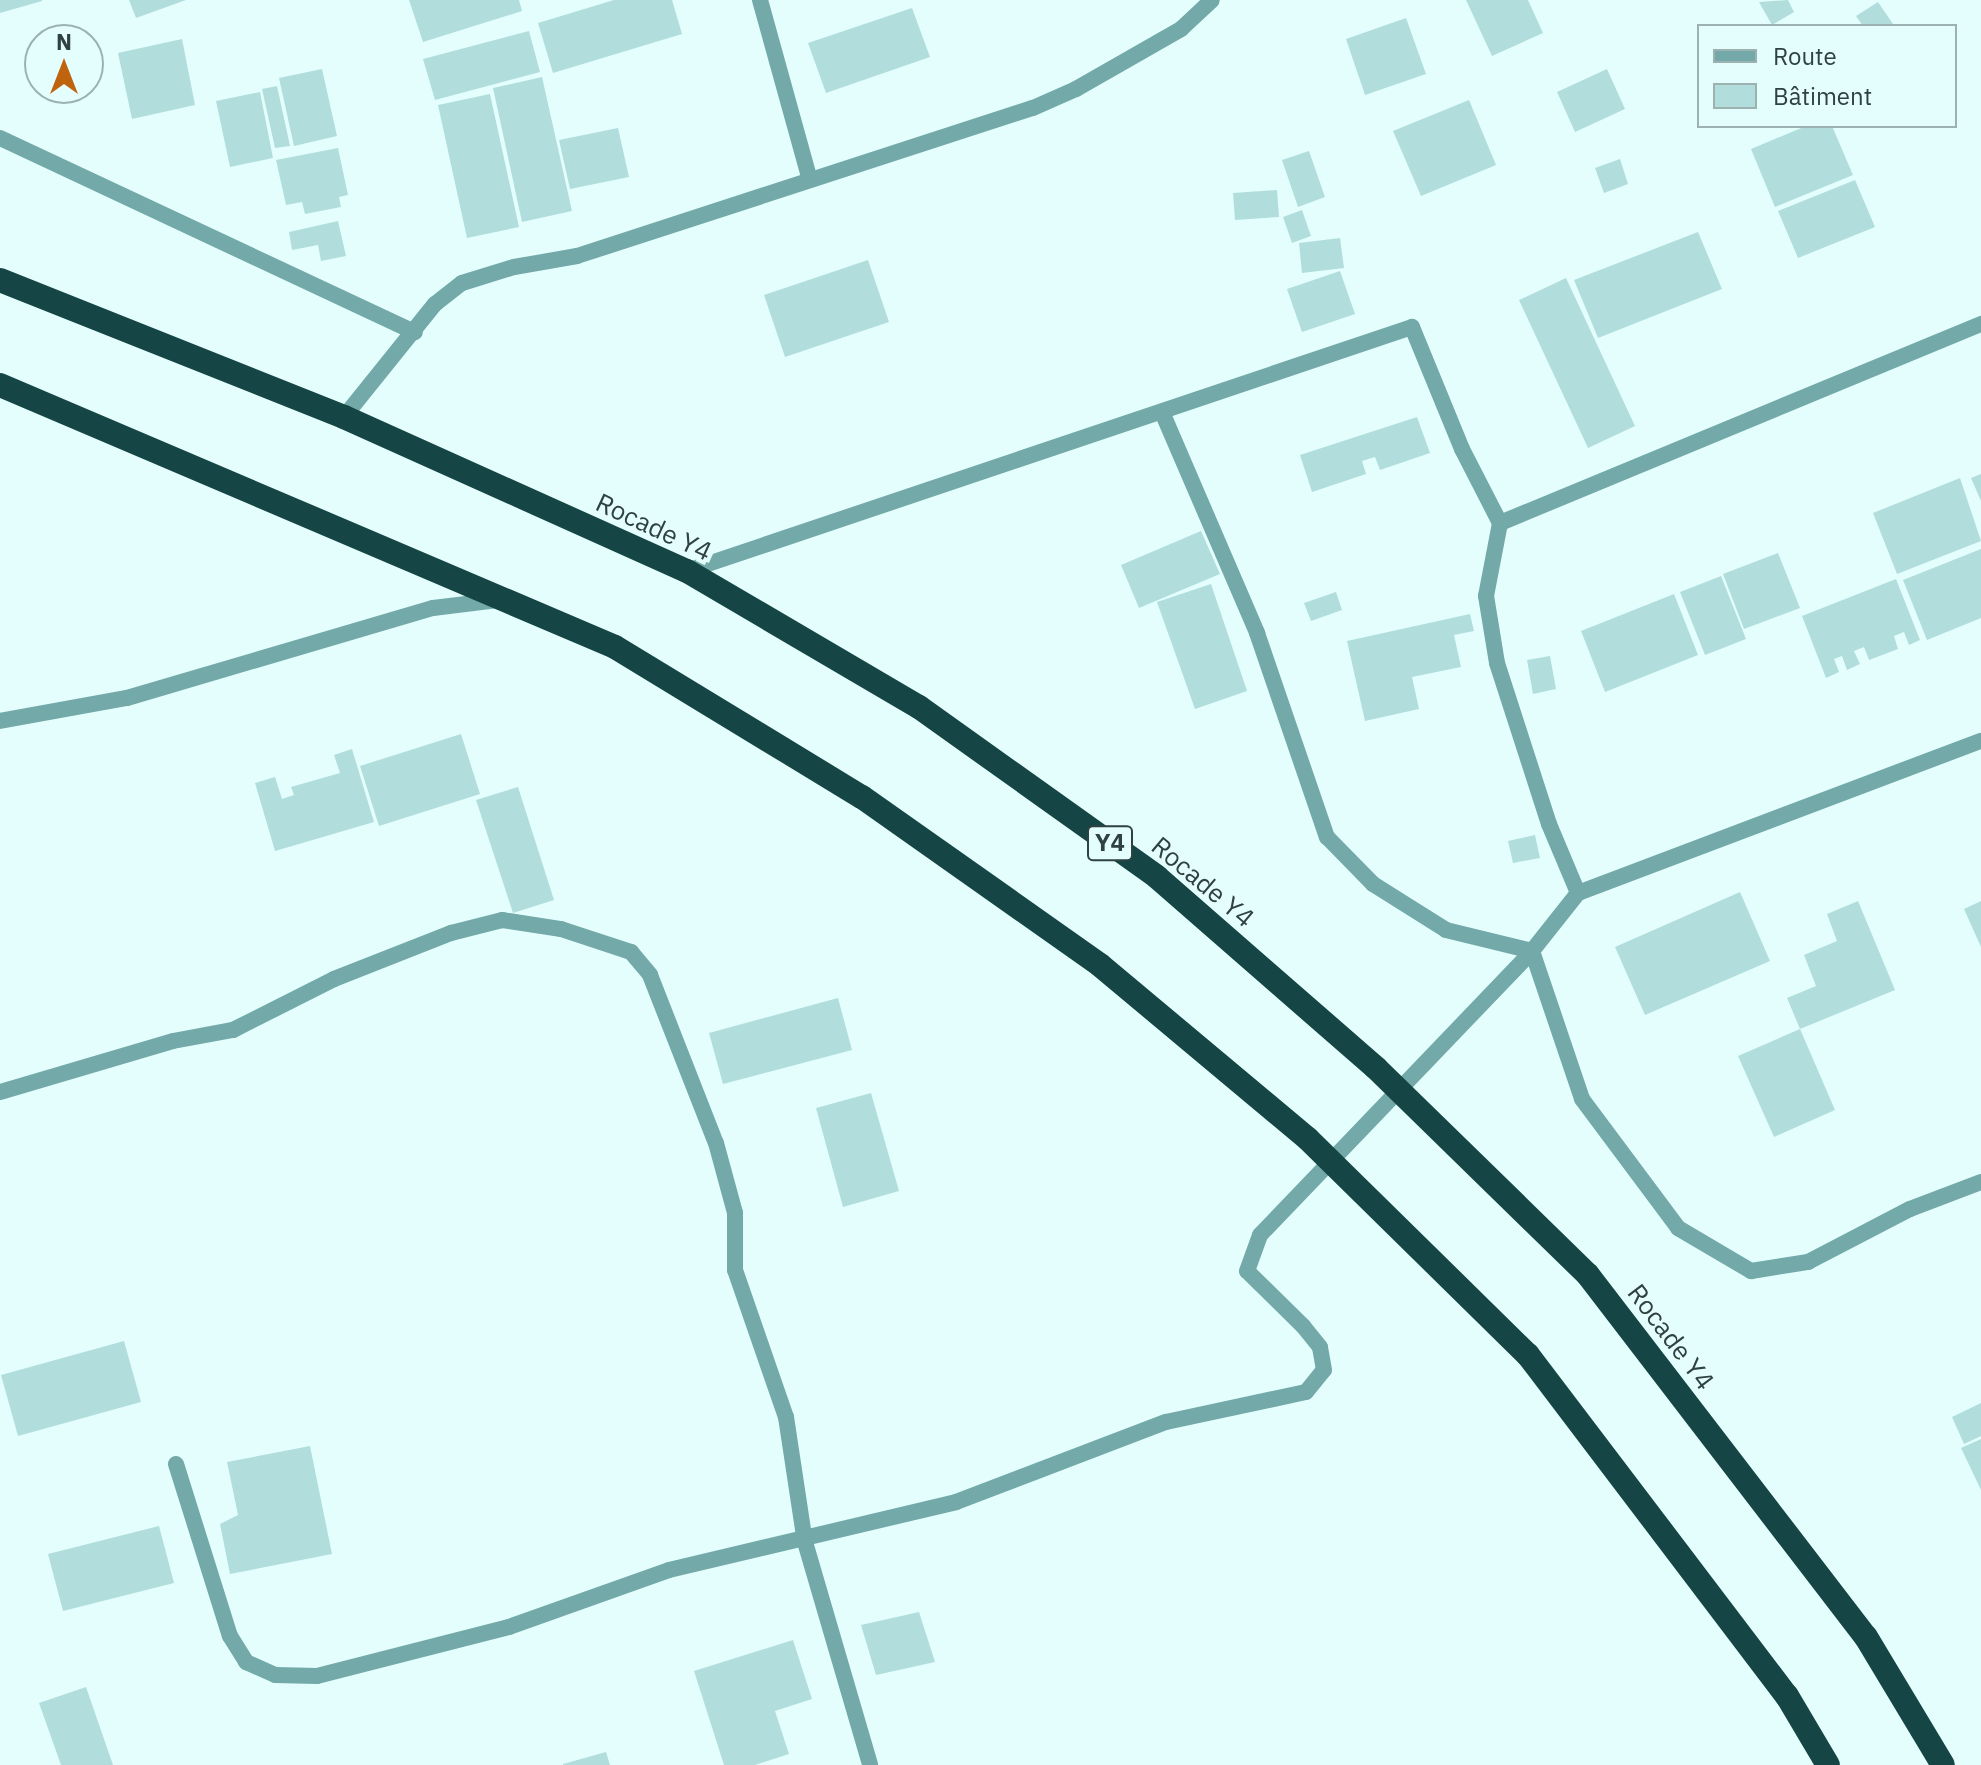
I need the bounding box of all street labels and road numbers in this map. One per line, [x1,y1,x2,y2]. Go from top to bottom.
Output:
street label: Rocade Y4 [591,487,717,567]
road number: Y4 [1086,823,1134,863]
street label: Rocade Y4 [1145,830,1261,934]
street label: Rocade Y4 [1621,1278,1721,1396]

